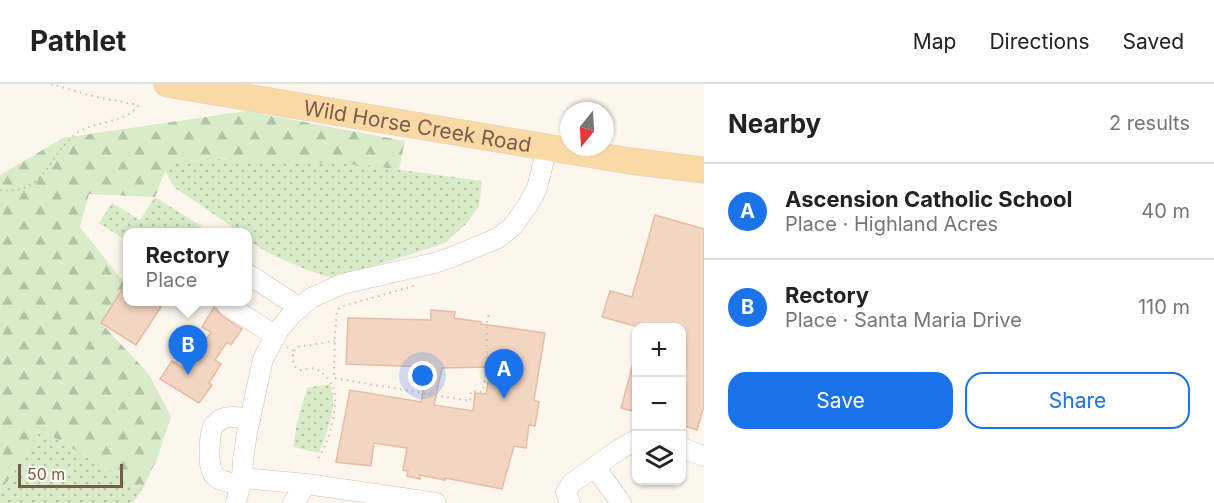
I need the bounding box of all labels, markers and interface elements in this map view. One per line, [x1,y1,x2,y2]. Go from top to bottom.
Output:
text: Pathlet [30,24,126,58]
text: Map [913,29,956,54]
text: Directions [989,29,1090,54]
text: Saved [1123,29,1184,54]
street label: Wild Horse Creek Road [302,94,533,157]
north arrow [560,102,614,156]
text: Nearby [728,108,821,139]
text: 2 results [1109,111,1190,135]
text: Ascension Catholic School [785,186,1072,212]
text: A [740,199,755,223]
text: 40 m [1141,199,1190,223]
text: Place · Highland Acres [785,212,998,236]
popup [123,228,252,306]
text: Rectory [145,242,230,268]
text: Place [145,268,197,292]
text: Rectory [785,282,869,308]
text: B [741,295,754,319]
text: 110 m [1138,295,1190,319]
text: Place · Santa Maria Drive [785,308,1022,332]
map controls [632,323,686,485]
button: + [632,323,686,377]
pin: B [168,326,207,375]
pin: A [484,350,524,399]
your location [408,361,437,390]
button: Save [728,372,953,429]
button: Share [965,372,1190,429]
button: − [632,377,686,431]
button: layers [632,431,686,485]
scale bar [18,461,123,488]
text: 50 m [27,464,65,484]

